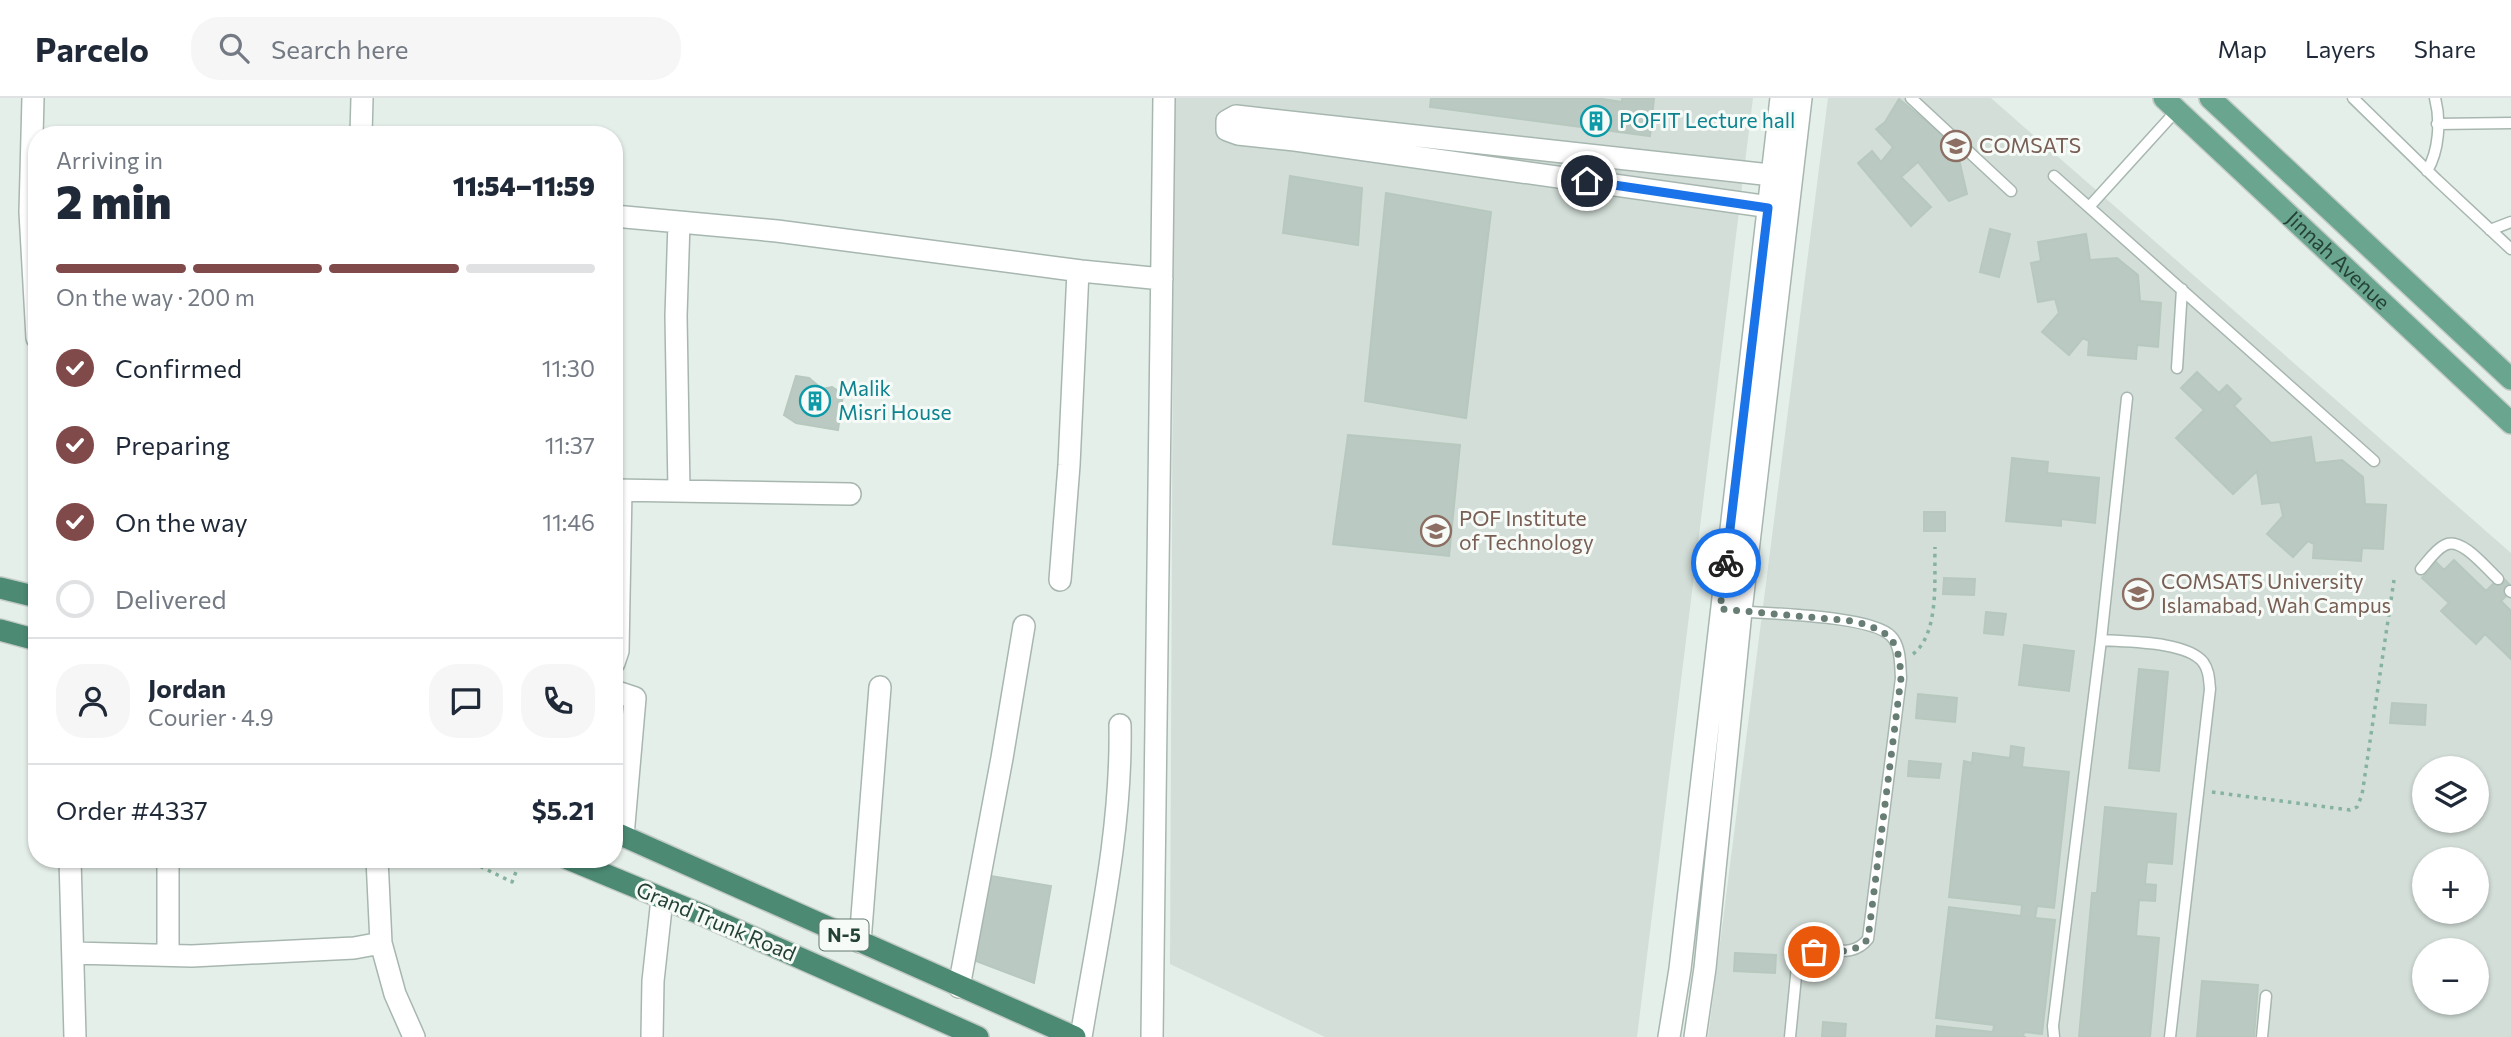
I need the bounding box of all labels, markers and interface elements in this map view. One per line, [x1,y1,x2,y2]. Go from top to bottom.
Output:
search box [191,17,681,80]
text: Parcelo [35,28,149,69]
icon: search [215,29,253,67]
text: Search here [271,33,409,64]
text: Map [2218,34,2267,63]
text: Layers [2305,34,2376,63]
text: Share [2414,34,2476,63]
building icon: POFIT Lecture hall [1579,104,1613,138]
place label: POFIT Lecture hall [1619,107,1795,132]
school or university icon: COMSATS [1939,129,1973,163]
place label: COMSATS [1979,132,2081,157]
text: Arriving in [56,146,163,174]
pin [1557,151,1617,211]
icon: home [1568,162,1606,200]
text: 11:54–11:59 [453,170,595,201]
text: 2 min [56,172,172,228]
street label: Jinnah Avenue [2282,205,2396,314]
text: On the way · 200 m [56,283,255,311]
icon: check [56,349,94,387]
text: Confirmed [115,352,242,383]
text: 11:30 [542,354,595,382]
place label: Malik Misri House [838,375,952,424]
building icon: Malik Misri House [798,384,832,418]
icon: check [56,426,94,464]
text: Preparing [115,429,230,460]
text: 11:37 [545,431,595,459]
icon: check [56,503,94,541]
place label: POF Institute of Technology [1459,505,1594,554]
text: On the way [115,506,248,537]
text: 11:46 [542,508,595,536]
school or university icon: POF Institute of Technology [1419,514,1453,548]
courier [1691,528,1761,598]
icon: bike [1707,544,1745,582]
place label: COMSATS University Islamabad, Wah Campus [2161,568,2391,617]
school or university icon: COMSATS University Islamabad, Wah Campus [2121,577,2155,611]
text: Delivered [115,583,226,614]
button: person [56,664,130,738]
button: chat [429,664,503,738]
button: phone [521,664,595,738]
text: Jordan [148,672,226,703]
text: Courier · 4.9 [148,703,274,731]
map controls [2412,756,2489,1015]
button: layers [2412,756,2489,833]
text: Order #4337 [56,794,208,825]
text: $5.21 [532,794,595,825]
button: + [2412,847,2489,924]
street label: Grand Trunk Road [633,876,800,966]
road number: N-5 [820,920,868,950]
pin [1784,922,1844,982]
icon: bag [1795,933,1833,971]
button: − [2412,938,2489,1015]

